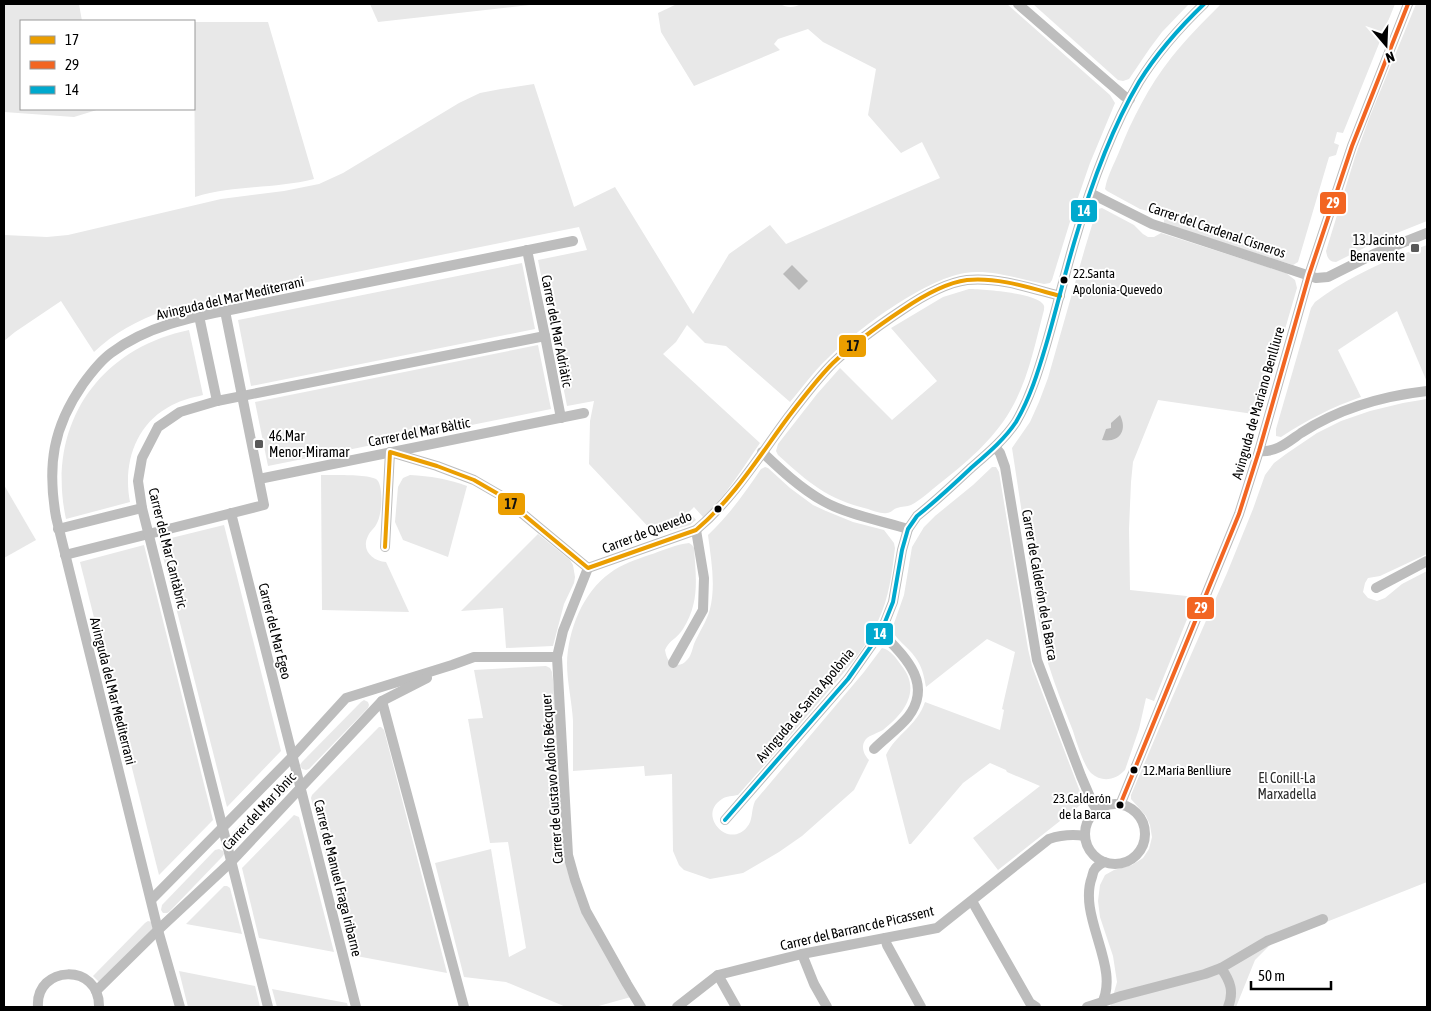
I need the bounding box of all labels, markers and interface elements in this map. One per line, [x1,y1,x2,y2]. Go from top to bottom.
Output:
legend [20,20,195,110]
north arrow [1361,20,1411,70]
text: 17 [65,31,79,48]
text: N [1384,48,1397,66]
text: 29 [65,56,79,73]
text: 14 [65,81,79,98]
line badge: 29 [1319,191,1347,215]
text: 29 [1326,195,1340,211]
line badge: 14 [1070,199,1098,223]
street label: Carrer del Cardenal Cisneros [1146,199,1288,261]
text: 14 [1077,203,1091,219]
place label: 13.Jacinto Benavente [1350,232,1405,264]
marker: 13.Jacinto Benavente [1409,242,1421,254]
place label: 22.Santa Apolonia-Quevedo [1073,266,1163,297]
street label: Avinguda del Mar Mediterrani [154,273,306,323]
street label: Carrer del Mar Adriàtic [538,274,576,389]
marker: 22.Santa Apolonia-Quevedo [1059,275,1069,285]
street label: Avinguda de Mariano Benlliure [1229,325,1287,481]
line badge: 17 [838,334,867,358]
text: 17 [846,338,860,354]
street label: Carrer del Mar Bàltic [367,414,472,450]
place label: 46.Mar Menor-Miramar [269,428,350,460]
marker: 46.Mar Menor-Miramar [253,438,265,450]
street label: Carrer del Mar Cantàbric [145,486,191,611]
line badge: 17 [497,492,526,516]
text: 17 [504,496,518,512]
unlabelled marker [713,504,723,514]
street label: Carrer de Quevedo [600,508,694,556]
street label: Carrer de Calderón de la Barca [1019,508,1061,662]
street label: Carrer del Mar Egeo [255,581,295,681]
line badge: 29 [1186,596,1215,620]
text: 29 [1194,600,1208,616]
street label: Avinguda del Mar Mediterrani [87,616,139,766]
line badge: 14 [865,622,894,646]
text: 14 [873,626,887,642]
street label: Avinguda de Santa Apolònia [753,645,857,765]
street label: Carrer de Gustavo Adolfo Bécquer [538,693,566,865]
place label: 12.María Benlliure [1143,763,1231,778]
marker: 12.María Benlliure [1129,765,1139,775]
street label: Carrer del Mar Jònic [219,768,300,853]
park label: El Conill-La Marxadella [1257,770,1317,802]
place label: 23.Calderón de la Barca [1053,791,1111,822]
street label: Carrer de Manuel Fraga Iribarne [311,798,365,958]
marker: 23.Calderón de la Barca [1115,800,1125,810]
street label: Carrer del Barranc de Picassent [779,903,935,953]
scale bar [1251,958,1331,990]
text: 50 m [1258,967,1285,984]

